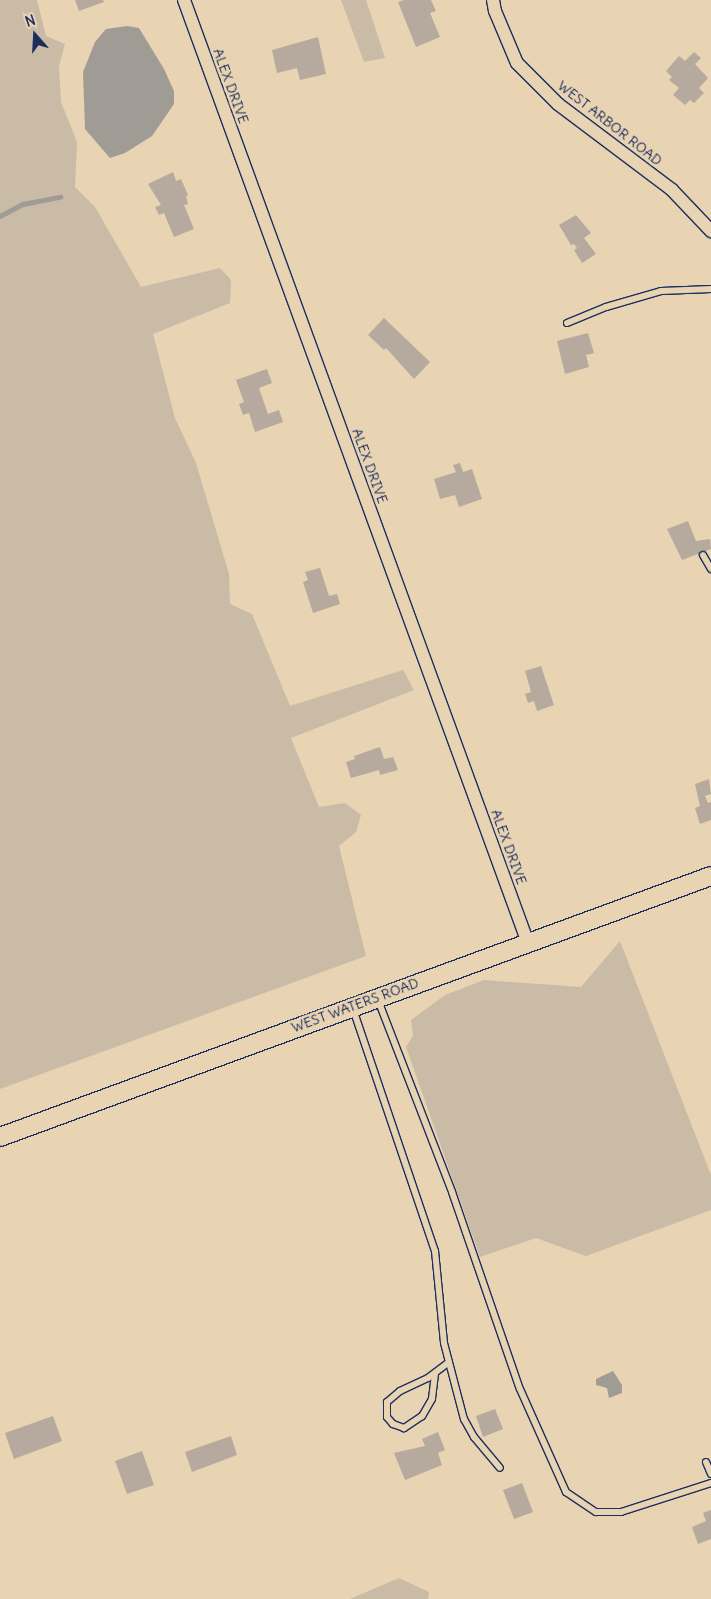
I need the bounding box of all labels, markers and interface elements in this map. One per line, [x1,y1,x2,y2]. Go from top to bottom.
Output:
north arrow [10,10,60,60]
text: N [23,11,38,31]
street label: ALEX DRIVE [210,46,252,126]
street label: WEST ARBOR ROAD [554,77,666,169]
street label: ALEX DRIVE [349,426,391,506]
street label: ALEX DRIVE [488,807,530,887]
street label: WEST WATERS ROAD [289,974,421,1036]

